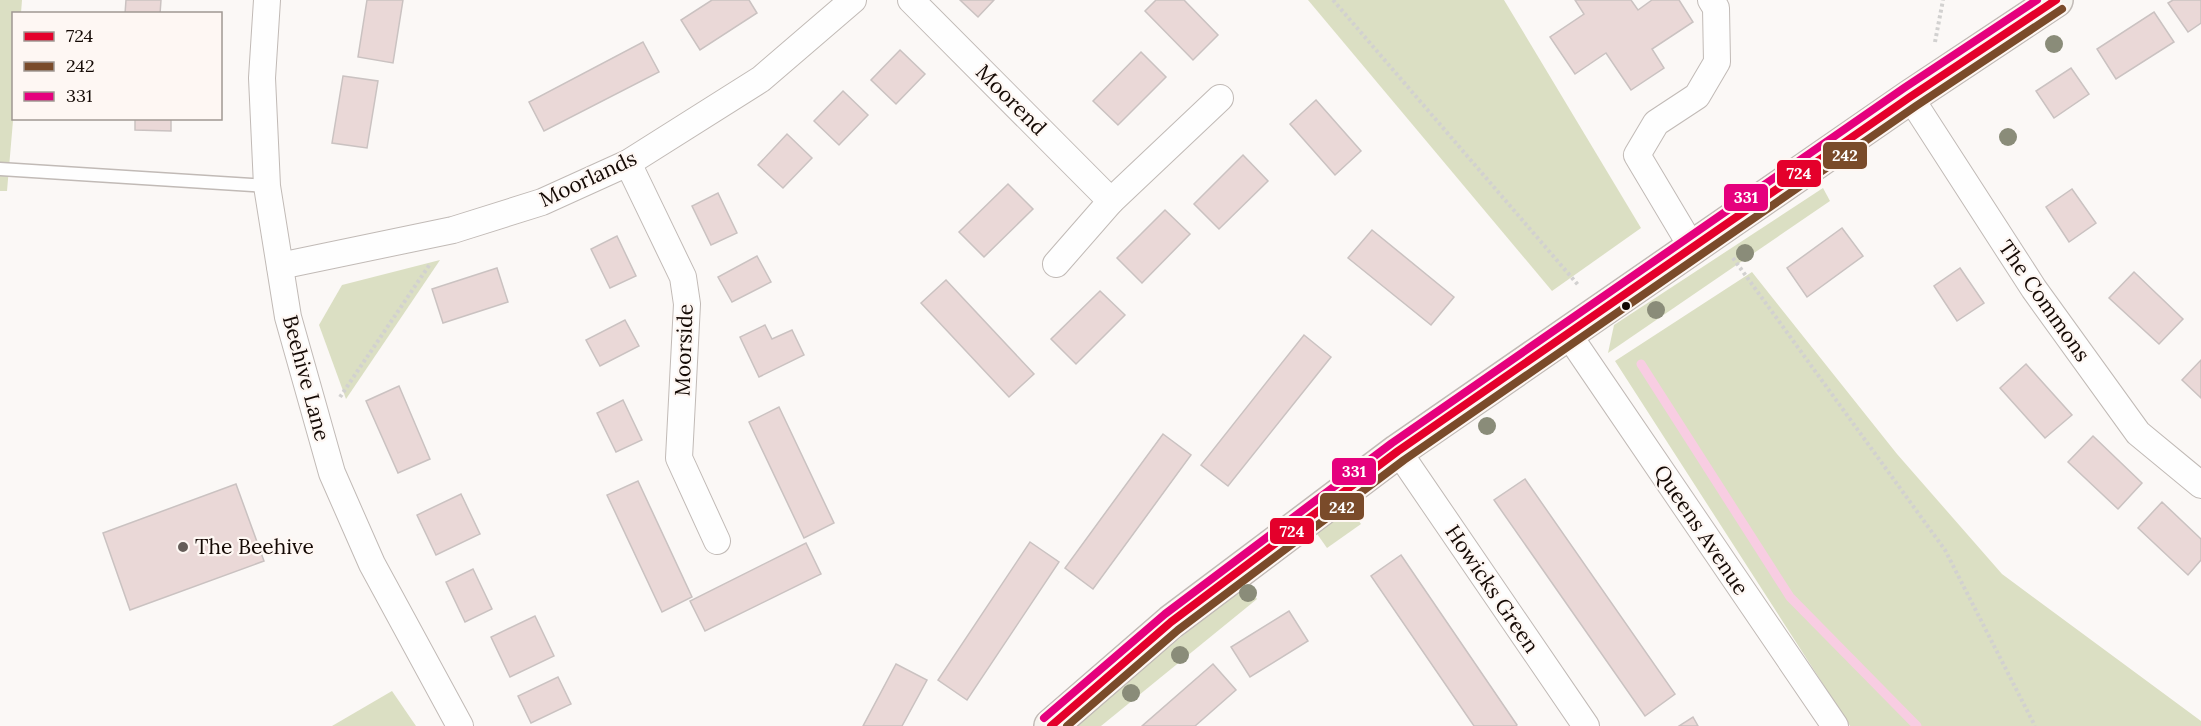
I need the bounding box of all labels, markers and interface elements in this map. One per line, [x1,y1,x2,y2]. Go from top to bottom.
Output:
legend [12,12,222,120]
text: 724 [66,24,94,47]
text: 242 [66,54,95,77]
street label: Moorend [970,59,1052,141]
text: 331 [66,84,93,107]
line badge: 242 [1822,141,1868,170]
street label: Moorlands [535,144,641,213]
text: 242 [1832,145,1858,165]
line badge: 724 [1776,159,1822,188]
text: 724 [1787,163,1812,183]
line badge: 331 [1723,183,1769,212]
text: 331 [1734,187,1758,207]
street label: The Commons [1993,235,2096,367]
unlabelled marker [1620,300,1632,312]
street label: Moorside [668,303,699,397]
street label: Beehive Lane [277,312,336,444]
line badge: 331 [1331,457,1377,486]
street label: Queens Avenue [1648,460,1755,600]
text: 331 [1342,461,1366,481]
line badge: 242 [1319,492,1365,521]
text: 242 [1329,497,1355,517]
line badge: 724 [1269,517,1315,545]
street label: Howicks Green [1440,520,1545,658]
text: 724 [1280,521,1305,541]
place label: The Beehive [195,533,314,560]
marker: The Beehive [176,540,190,554]

